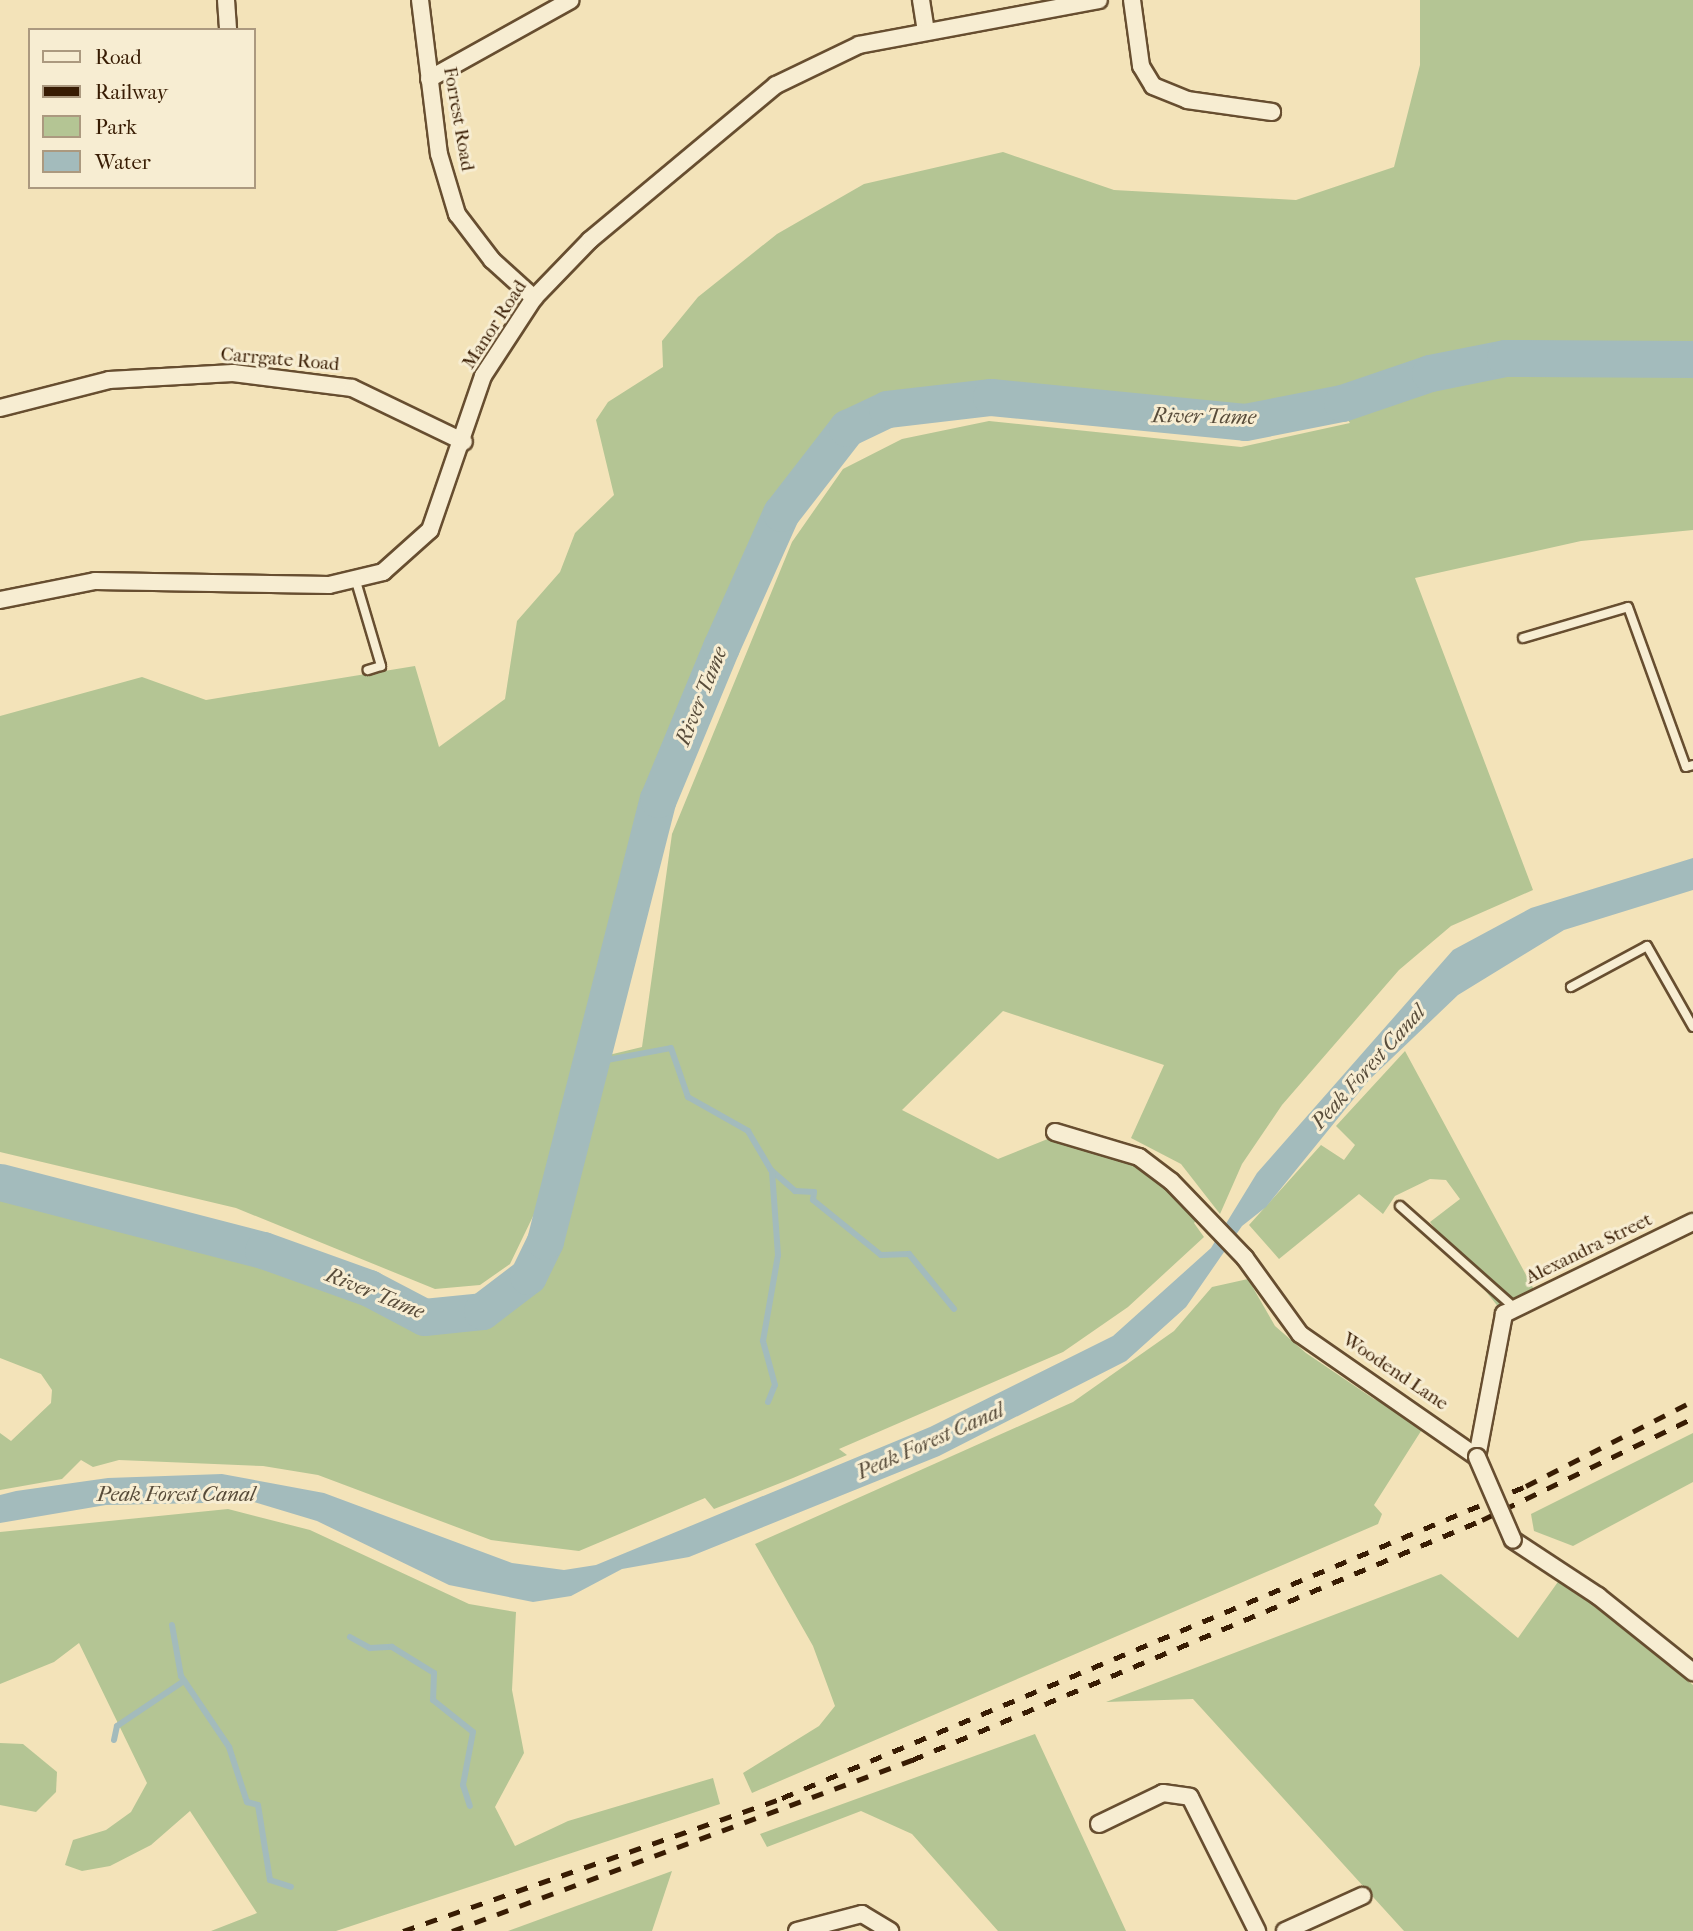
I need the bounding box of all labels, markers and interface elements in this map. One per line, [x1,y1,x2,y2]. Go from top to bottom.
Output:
legend [28,28,256,189]
text: Road [95,45,142,69]
street label: Forrest Road [438,65,478,173]
text: Railway [95,80,168,104]
text: Park [95,115,137,139]
text: Water [95,150,151,174]
street label: Manor Road [458,276,532,374]
street label: Carrgate Road [220,343,340,377]
water label: River Tame [1152,402,1256,430]
water label: River Tame [670,643,732,749]
water label: Peak Forest Canal [1306,1000,1430,1134]
street label: Alexandra Street [1522,1209,1656,1289]
water label: River Tame [322,1262,428,1324]
street label: Woodend Lane [1338,1328,1452,1416]
water label: Peak Forest Canal [853,1397,1007,1485]
water label: Peak Forest Canal [97,1481,255,1507]

